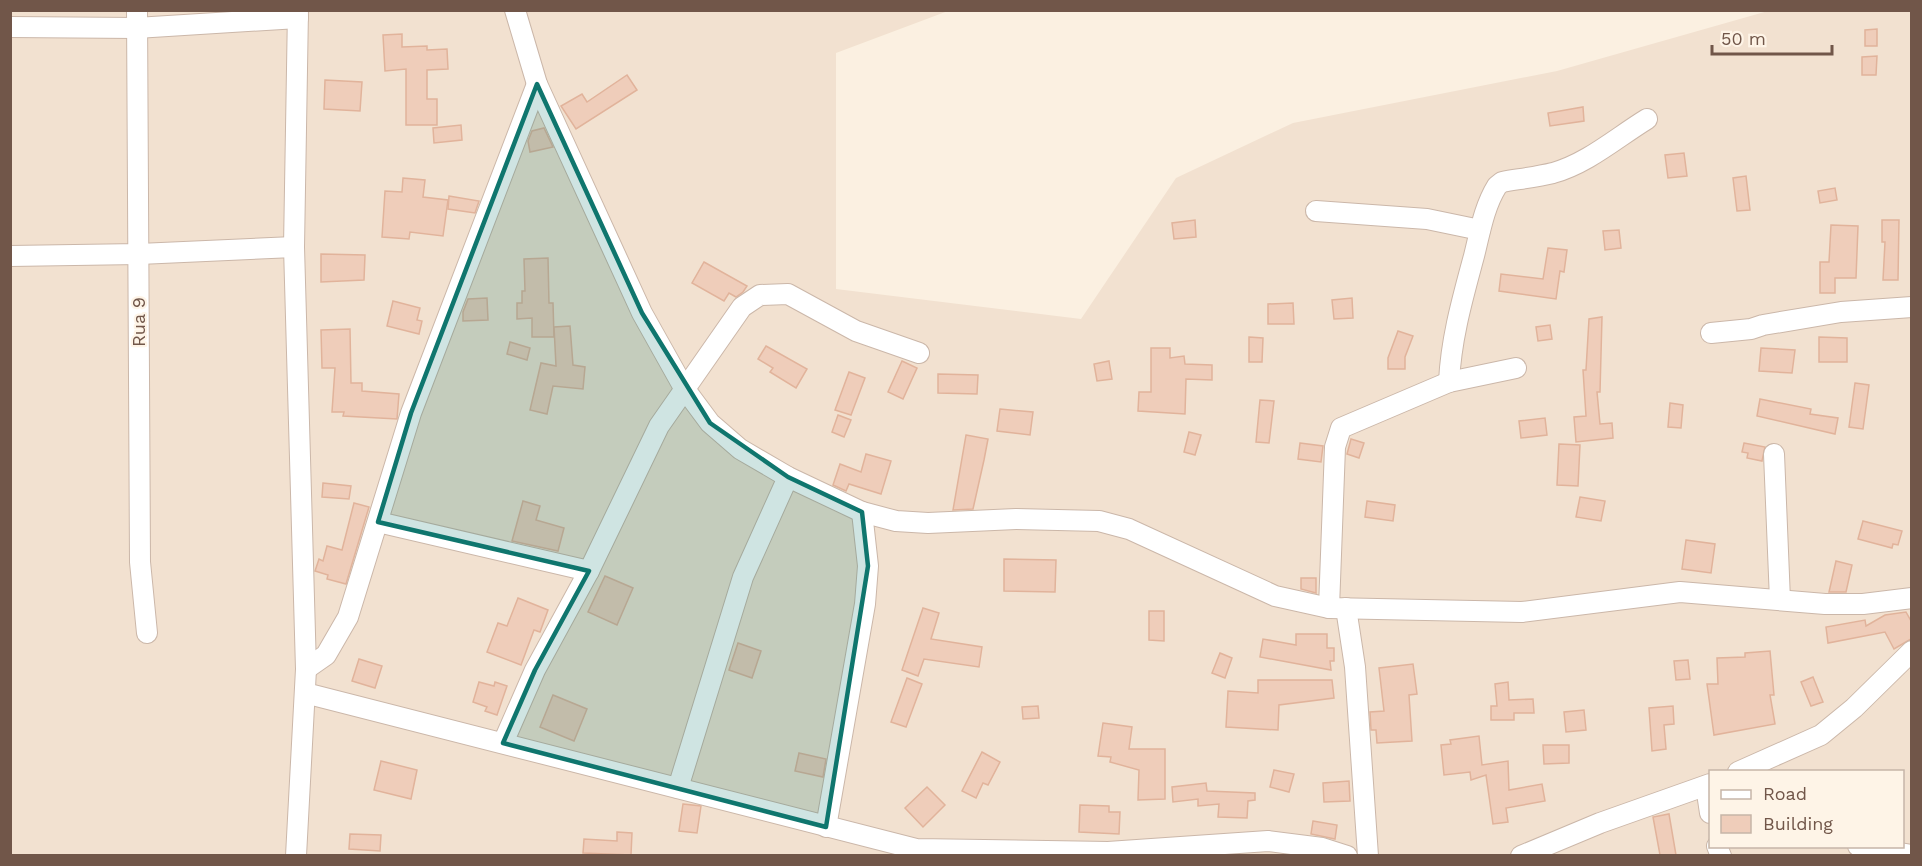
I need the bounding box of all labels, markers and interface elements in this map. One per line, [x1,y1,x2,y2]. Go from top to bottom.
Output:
scale bar [1712,18,1832,56]
text: 50 m [1721,28,1766,49]
street label: Rua 9 [128,297,149,347]
legend [1709,770,1904,848]
text: Road [1763,783,1807,804]
text: Building [1763,813,1833,834]

